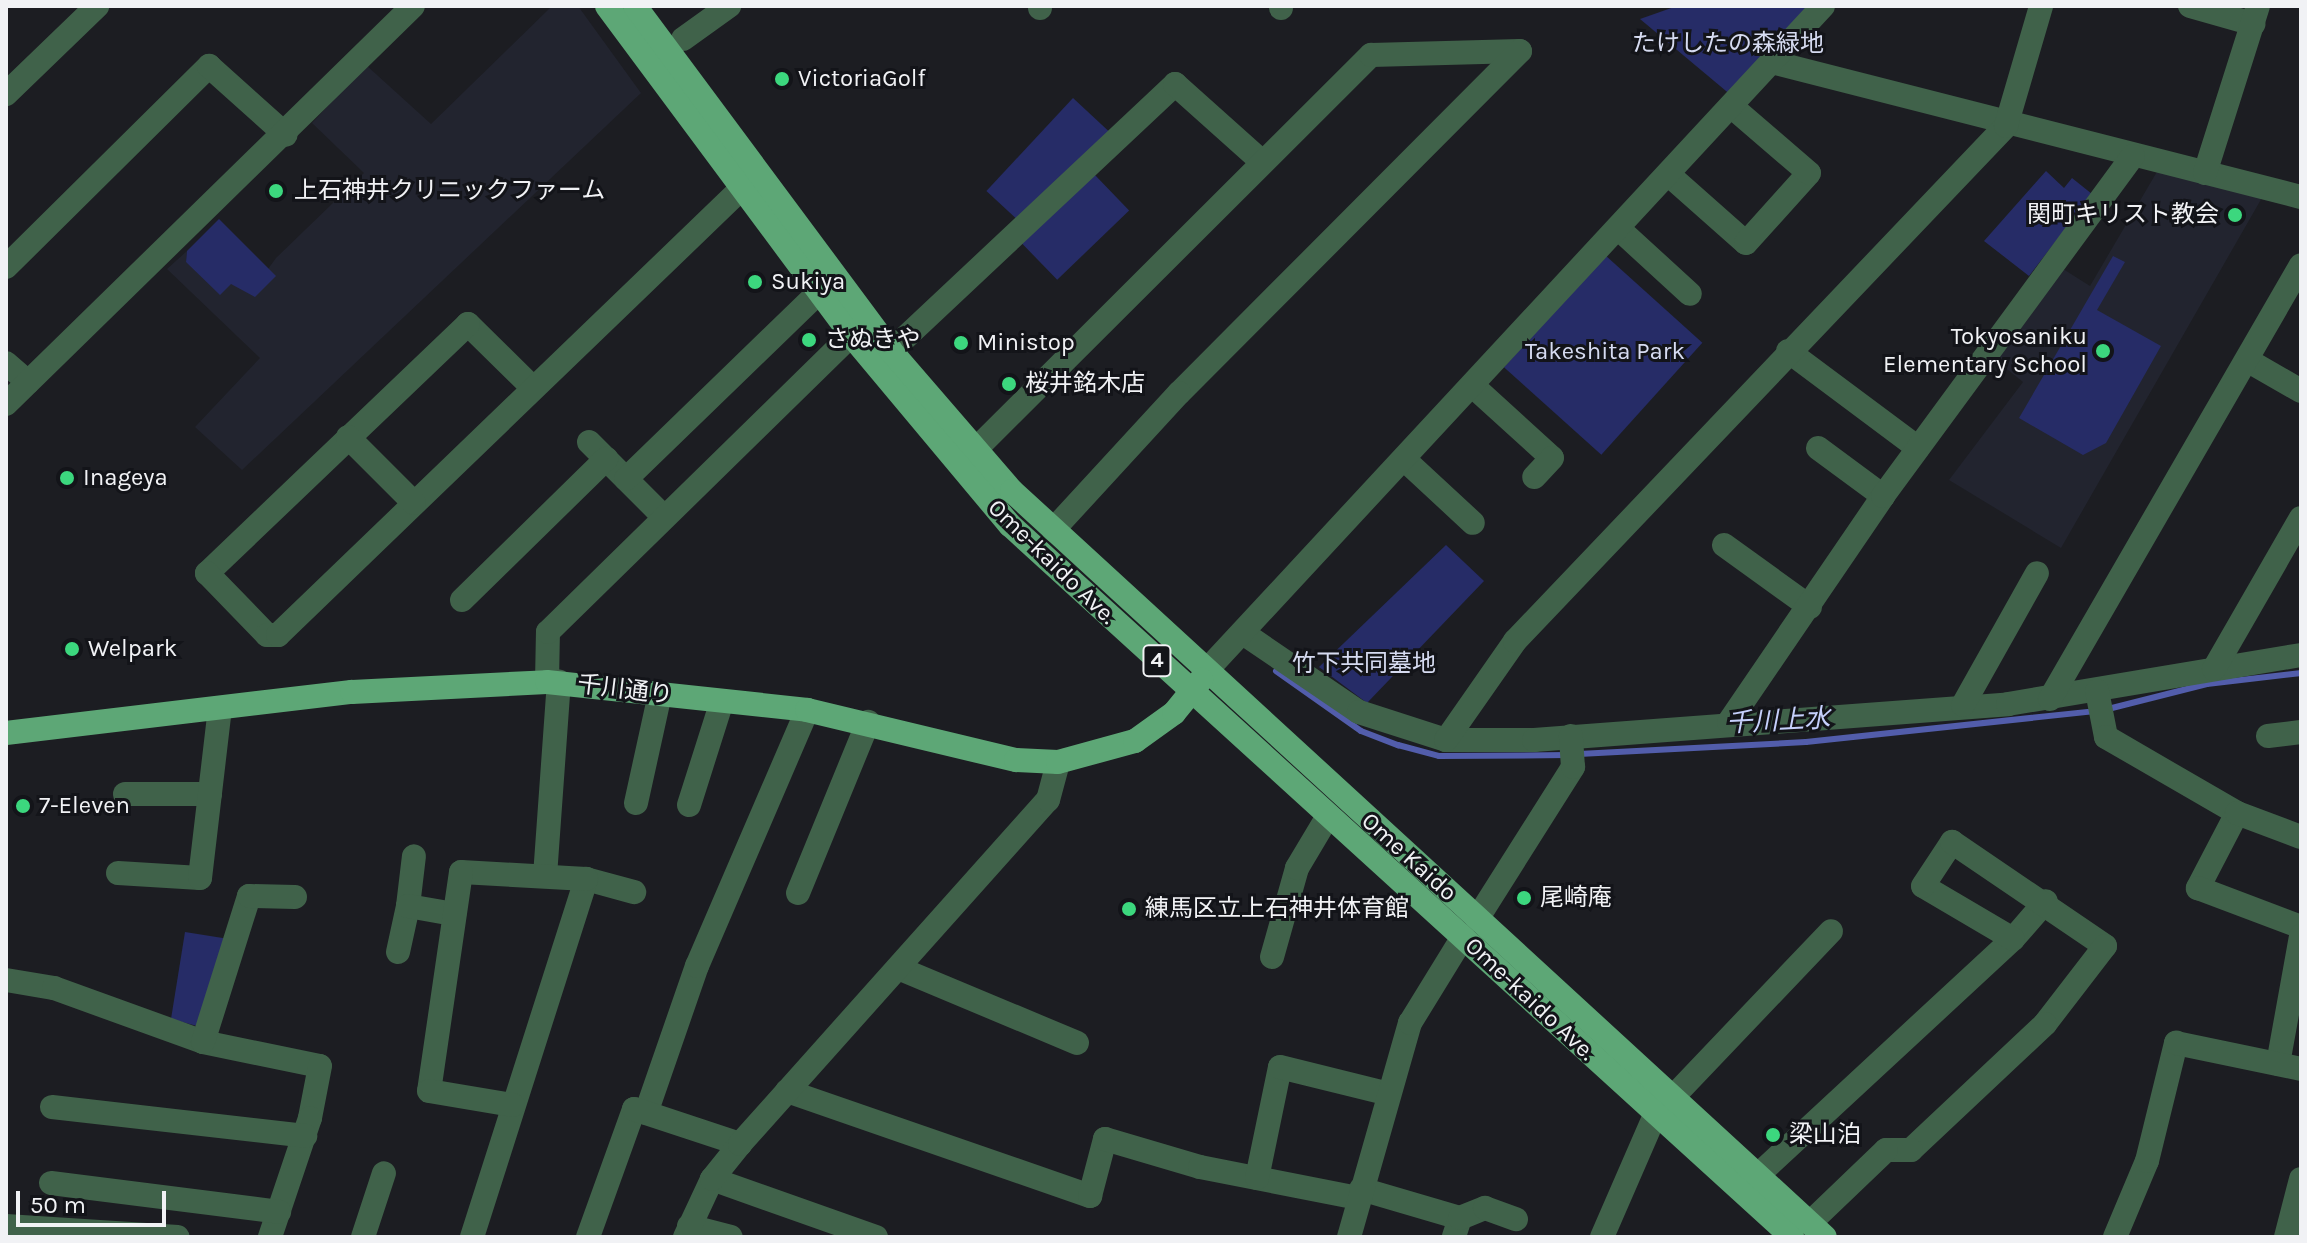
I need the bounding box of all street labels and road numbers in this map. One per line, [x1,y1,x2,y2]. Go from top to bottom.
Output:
street label: Ome-kaido Ave. [982,493,1122,631]
road number: 4 [1141,643,1173,679]
street label: 千川通り [576,670,674,710]
street label: Ome Kaido [1355,807,1463,907]
street label: Ome-kaido Ave. [1459,931,1601,1067]

